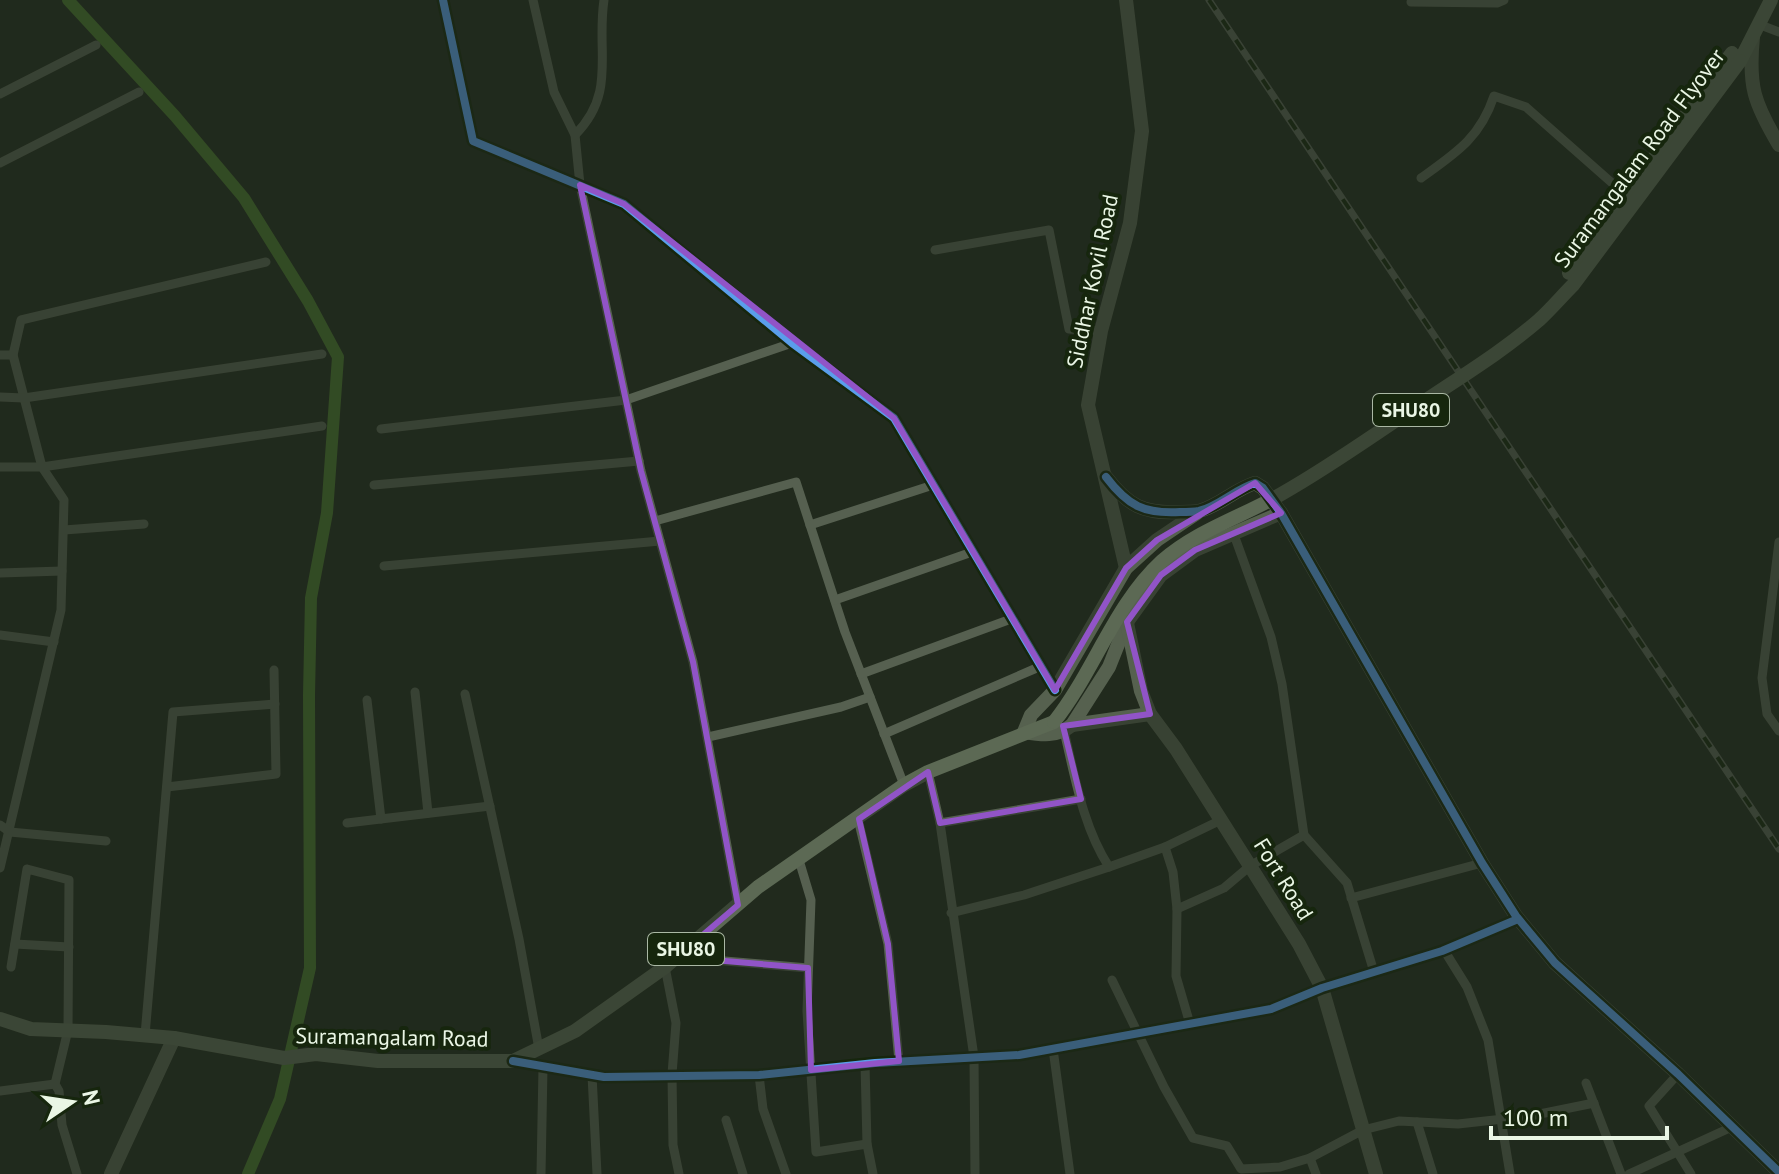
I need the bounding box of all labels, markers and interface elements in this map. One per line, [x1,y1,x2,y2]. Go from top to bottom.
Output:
street label: Suramangalam Road Flyover [1547,42,1731,273]
street label: Siddhar Kovil Road [1060,192,1124,370]
road number: SHU80 [1373,394,1449,426]
street label: Fort Road [1248,833,1320,925]
road number: SHU80 [648,933,724,965]
street label: Suramangalam Road [295,1021,489,1053]
north arrow [32,1062,112,1142]
text: N [76,1087,107,1108]
scale bar [1491,1090,1667,1140]
text: 100 m [1503,1102,1568,1133]

